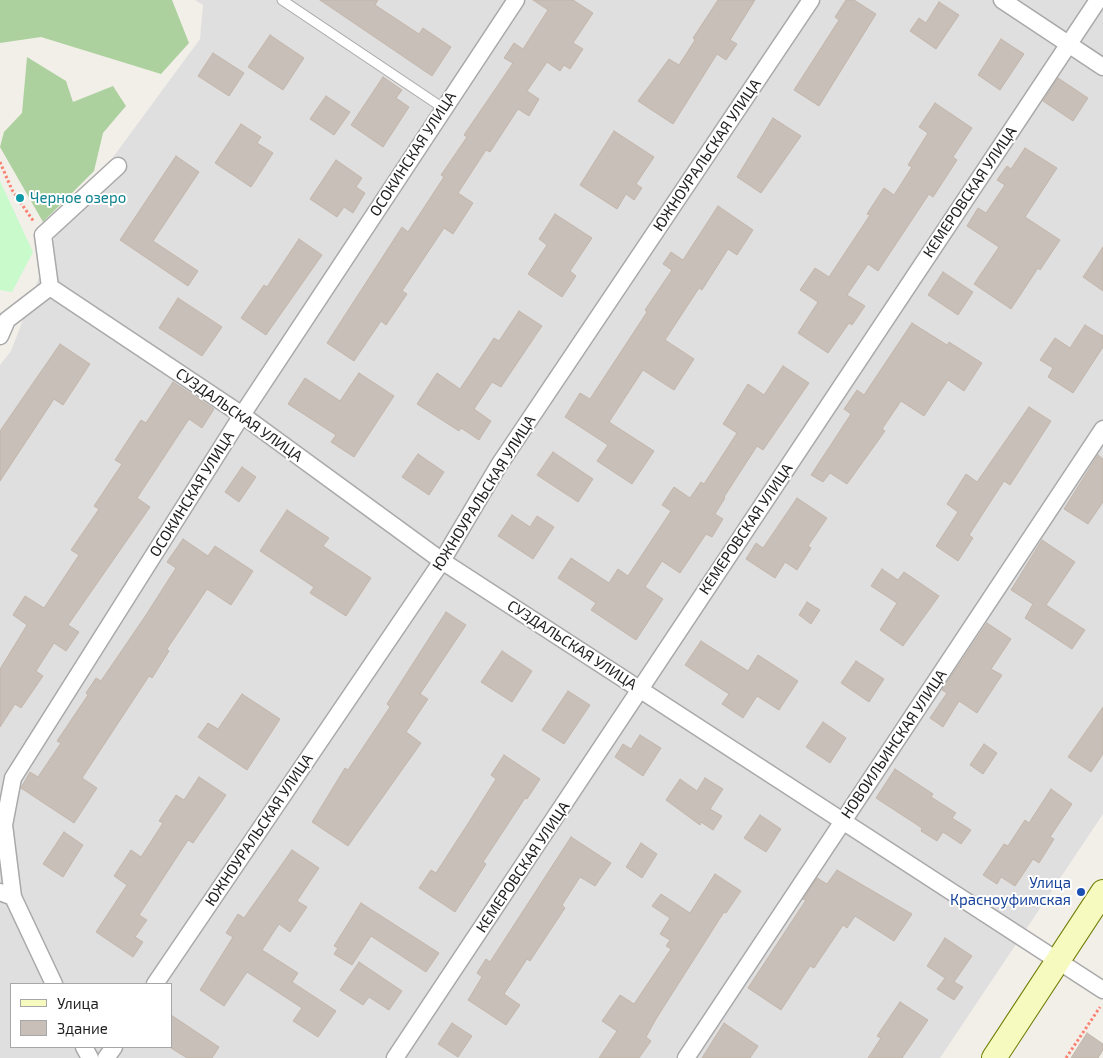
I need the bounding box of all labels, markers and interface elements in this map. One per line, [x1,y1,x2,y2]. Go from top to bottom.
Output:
street label: ЮЖНОУРАЛЬСКАЯ УЛИЦА [649,75,765,235]
street label: ОСОКИНСКАЯ УЛИЦА [366,88,460,220]
street label: КЕМЕРОВСКАЯ УЛИЦА [919,123,1021,261]
place label: Черное озеро [30,189,126,207]
marker: Черное озеро [14,192,26,204]
street label: СУЗДАЛЬСКАЯ УЛИЦА [172,364,306,466]
street label: ЮЖНОУРАЛЬСКАЯ УЛИЦА [429,412,539,574]
street label: ОСОКИНСКАЯ УЛИЦА [146,428,238,560]
street label: КЕМЕРОВСКАЯ УЛИЦА [695,460,797,598]
street label: СУЗДАЛЬСКАЯ УЛИЦА [504,596,640,694]
street label: НОВОИЛЬИНСКАЯ УЛИЦА [837,666,951,822]
street label: ЮЖНОУРАЛЬСКАЯ УЛИЦА [201,750,317,910]
street label: КЕМЕРОВСКАЯ УЛИЦА [472,798,574,936]
place label: Улица Красноуфимская [950,874,1071,909]
marker: Улица Красноуфимская [1075,886,1087,898]
legend [10,983,172,1048]
text: Улица [57,994,99,1012]
text: Здание [57,1019,108,1037]

